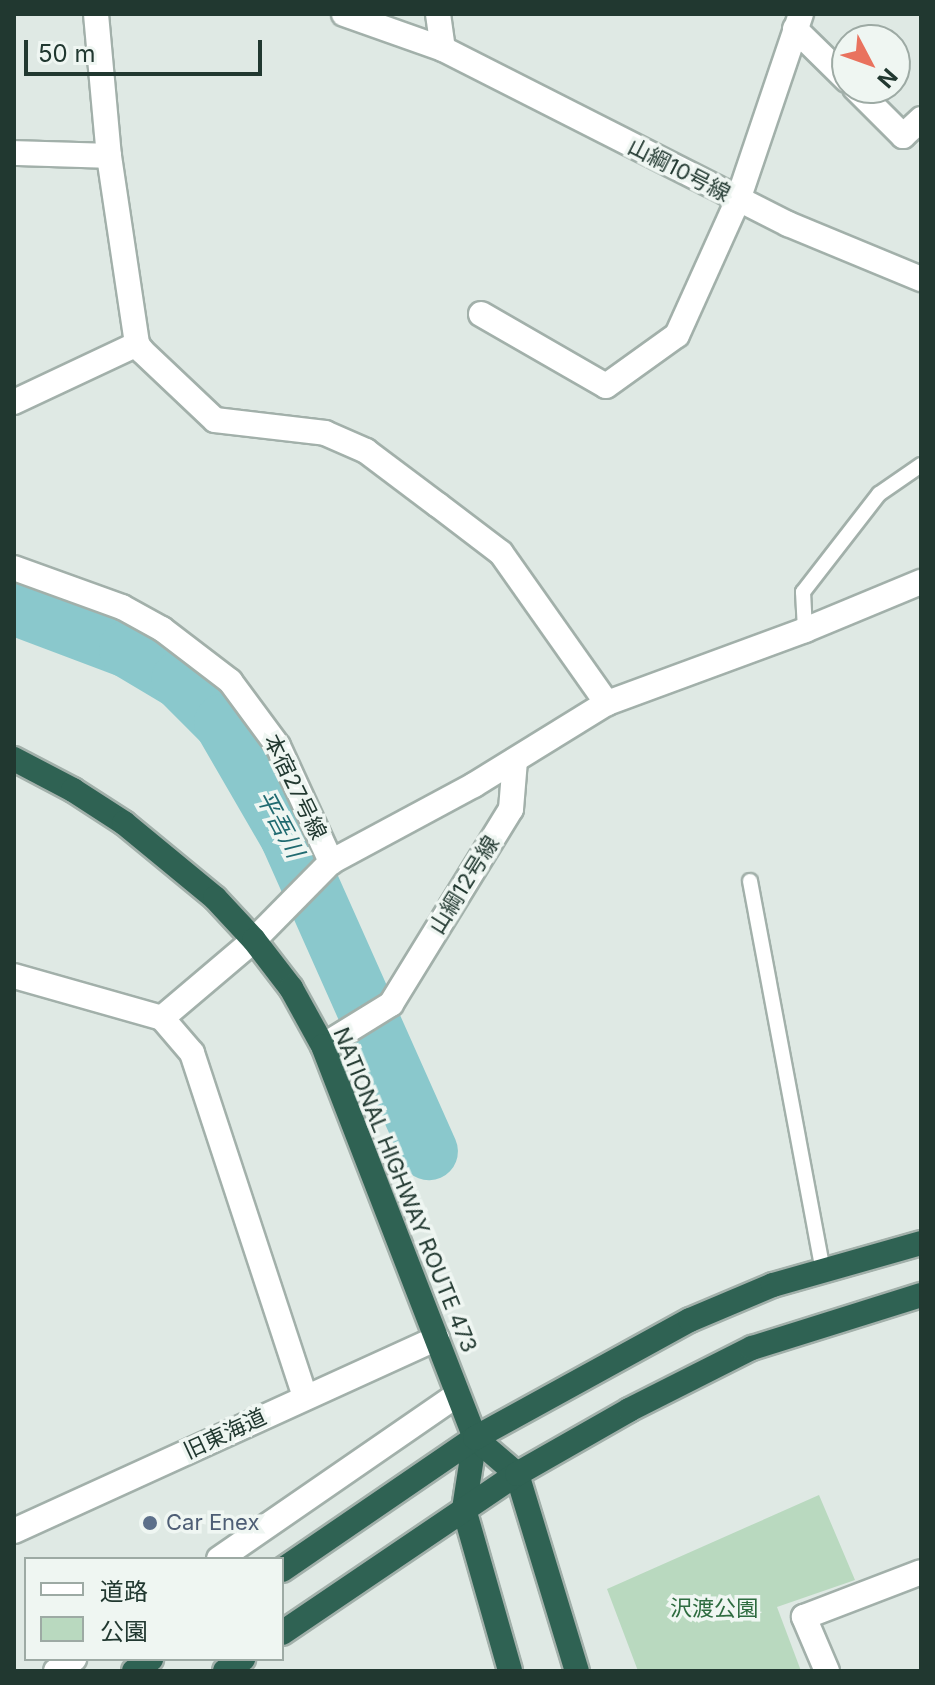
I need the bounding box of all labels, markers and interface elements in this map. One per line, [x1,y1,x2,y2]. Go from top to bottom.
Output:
scale bar [28,24,266,74]
north arrow [831,24,911,104]
text: 50 m [38,39,96,68]
text: N [872,64,903,93]
street label: 山綱10号線 [624,133,734,207]
street label: 本宿27号線 [258,730,332,844]
water label: 平吾川 [250,785,310,863]
street label: 山綱12号線 [424,831,504,939]
street label: NATIONAL HIGHWAY ROUTE 473 [328,1024,482,1356]
street label: 旧東海道 [180,1403,270,1465]
place label: Car Enex [166,1510,259,1536]
marker: Car Enex [141,1514,159,1532]
legend [24,1557,284,1661]
text: 道路 [100,1577,148,1606]
park label: 沢渡公園 [670,1596,758,1622]
text: 公園 [100,1617,148,1646]

